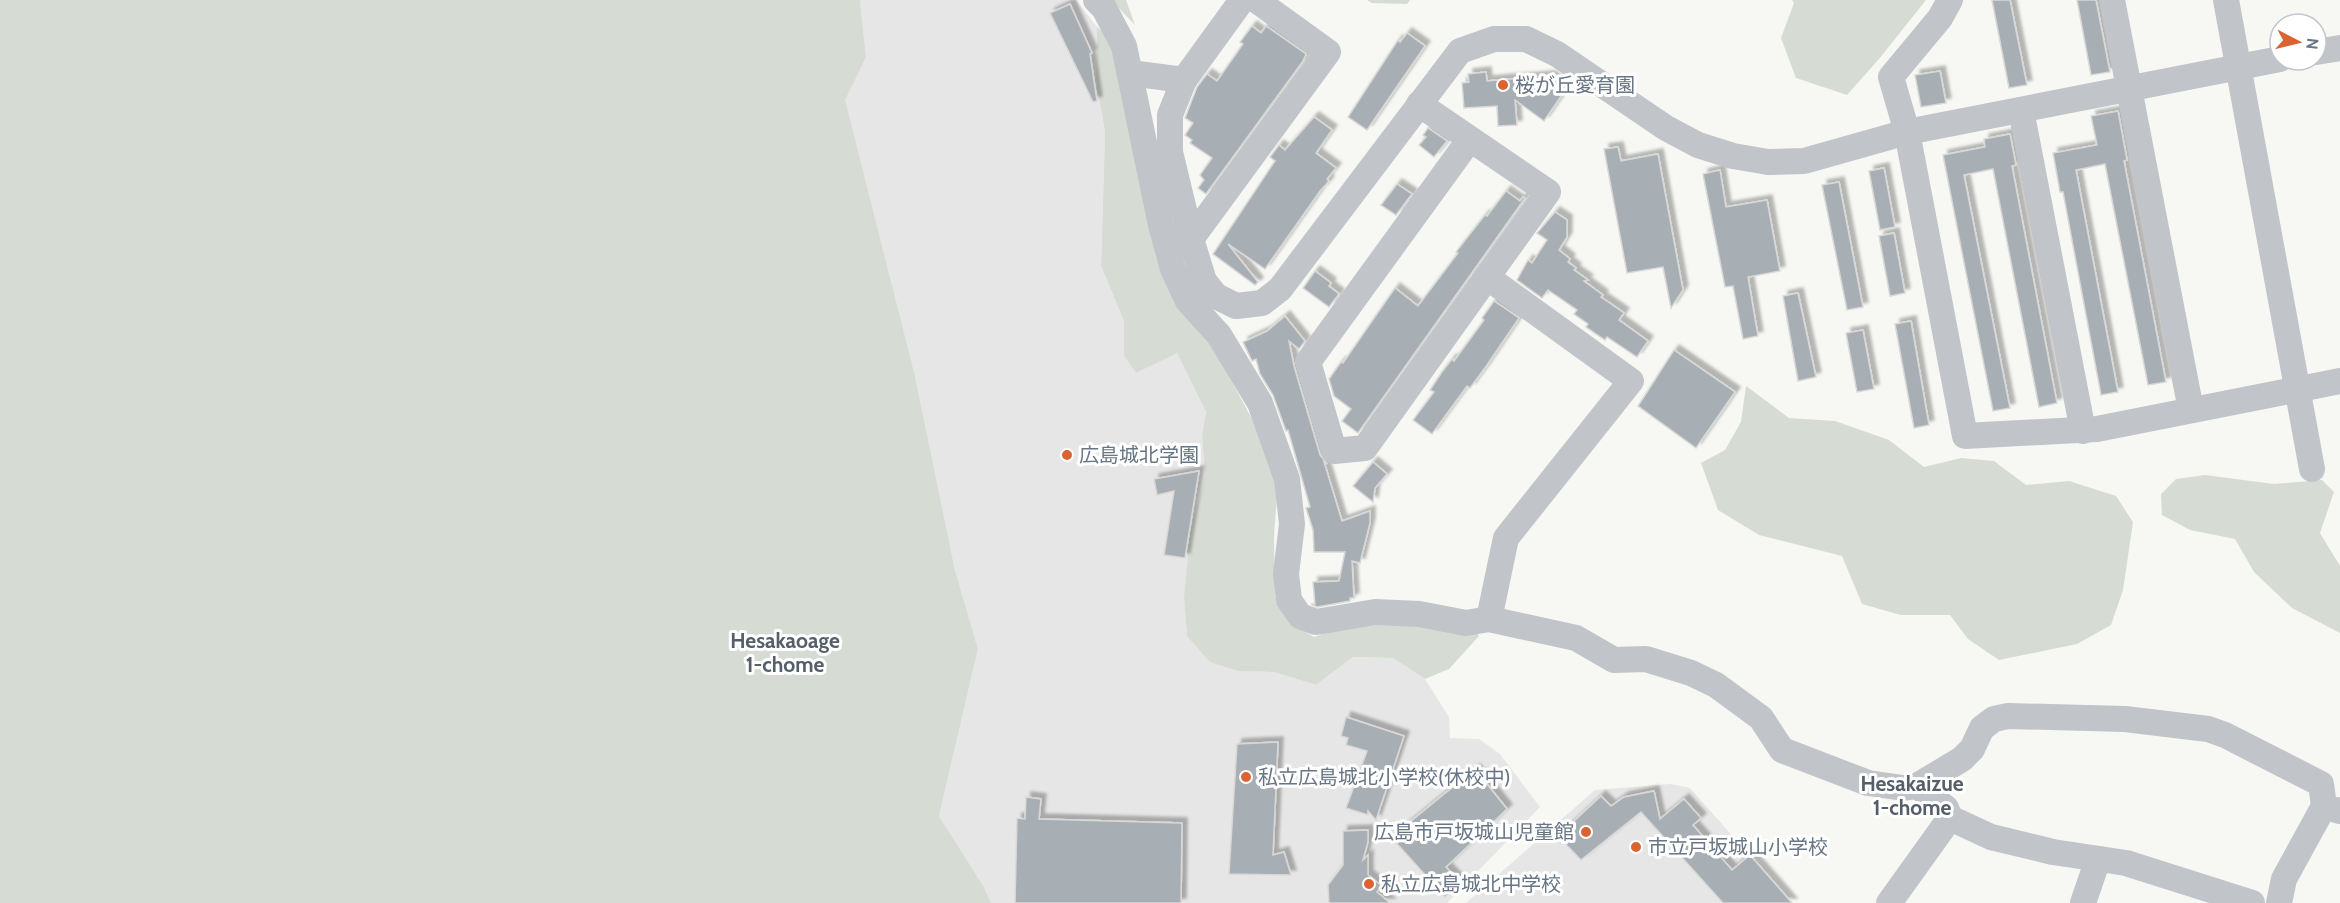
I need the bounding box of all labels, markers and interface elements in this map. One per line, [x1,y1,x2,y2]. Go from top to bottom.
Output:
north arrow [2268,12,2328,72]
text: N [2302,37,2323,51]
place label: 桜が丘愛育園 [1515,73,1635,97]
marker: 桜が丘愛育園 [1496,78,1510,92]
place label: 広島城北学園 [1079,443,1199,467]
marker: 広島城北学園 [1060,448,1074,462]
district label: Hesakaoage 1-chome [730,628,840,677]
place label: 私立広島城北小学校(休校中) [1258,765,1511,789]
marker: 私立広島城北小学校(休校中) [1239,770,1253,784]
district label: Hesakaizue 1-chome [1860,771,1964,820]
place label: 広島市戸坂城山児童館 [1374,820,1574,844]
marker: 広島市戸坂城山児童館 [1579,825,1593,839]
place label: 市立戸坂城山小学校 [1648,835,1828,859]
marker: 市立戸坂城山小学校 [1629,840,1643,854]
place label: 私立広島城北中学校 [1381,872,1561,896]
marker: 私立広島城北中学校 [1362,877,1376,891]

